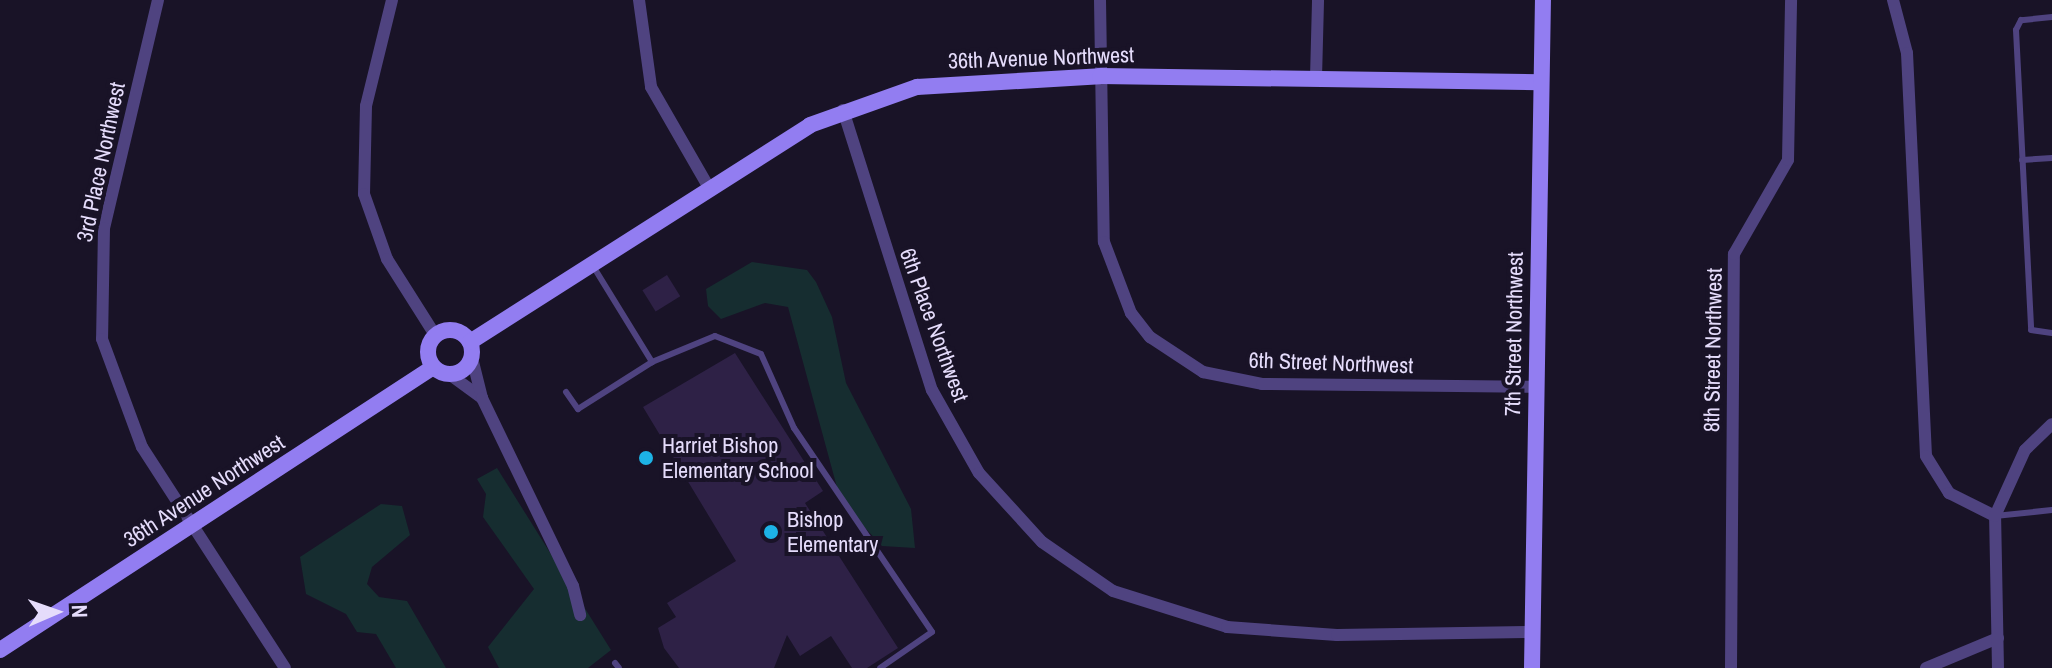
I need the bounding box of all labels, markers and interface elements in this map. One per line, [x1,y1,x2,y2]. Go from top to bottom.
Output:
street label: 36th Avenue Northwest [947,42,1135,74]
street label: 3rd Place Northwest [71,80,131,244]
street label: 6th Place Northwest [894,245,974,405]
street label: 7th Street Northwest [1499,252,1529,416]
street label: 8th Street Northwest [1698,268,1728,432]
street label: 6th Street Northwest [1248,347,1414,379]
street label: 36th Avenue Northwest [118,429,290,553]
place label: Harriet Bishop Elementary School [662,432,813,484]
marker: Harriet Bishop Elementary School [637,449,655,467]
place label: Bishop Elementary [787,506,878,558]
marker: Bishop Elementary [762,523,780,541]
north arrow [16,572,96,652]
text: N [65,604,95,618]

